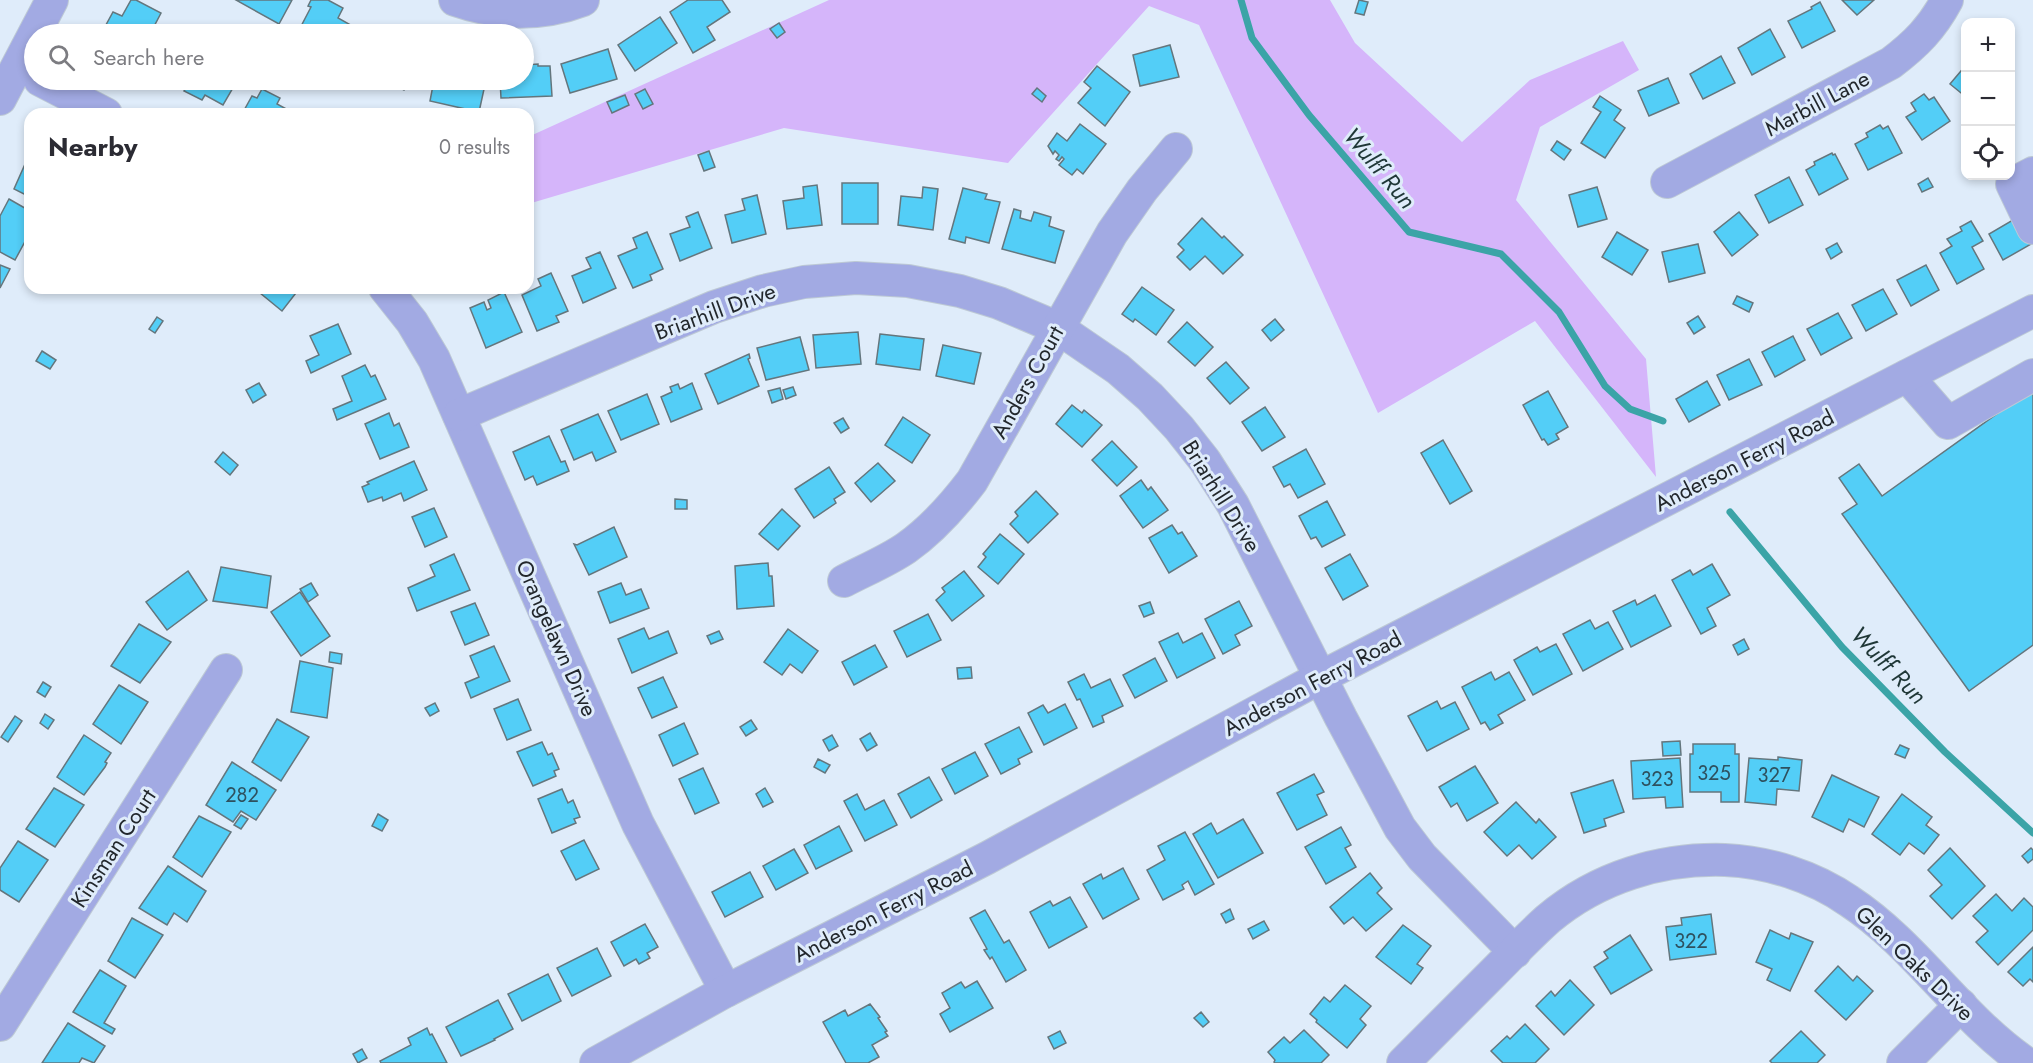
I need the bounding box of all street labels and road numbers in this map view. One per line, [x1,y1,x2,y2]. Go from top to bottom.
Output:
street label: Marbill Lane [1759,62,1875,144]
street label: Briarhill Drive [650,274,780,348]
street label: Anders Court [983,319,1071,444]
street label: Anderson Ferry Road [1649,401,1839,519]
street label: Briarhill Drive [1175,434,1269,558]
street label: Orangelawn Drive [508,555,606,721]
street label: Anderson Ferry Road [1217,622,1407,744]
street label: Kinsman Court [63,782,164,914]
street label: Anderson Ferry Road [788,852,978,970]
street label: Glen Oaks Drive [1849,898,1981,1028]

